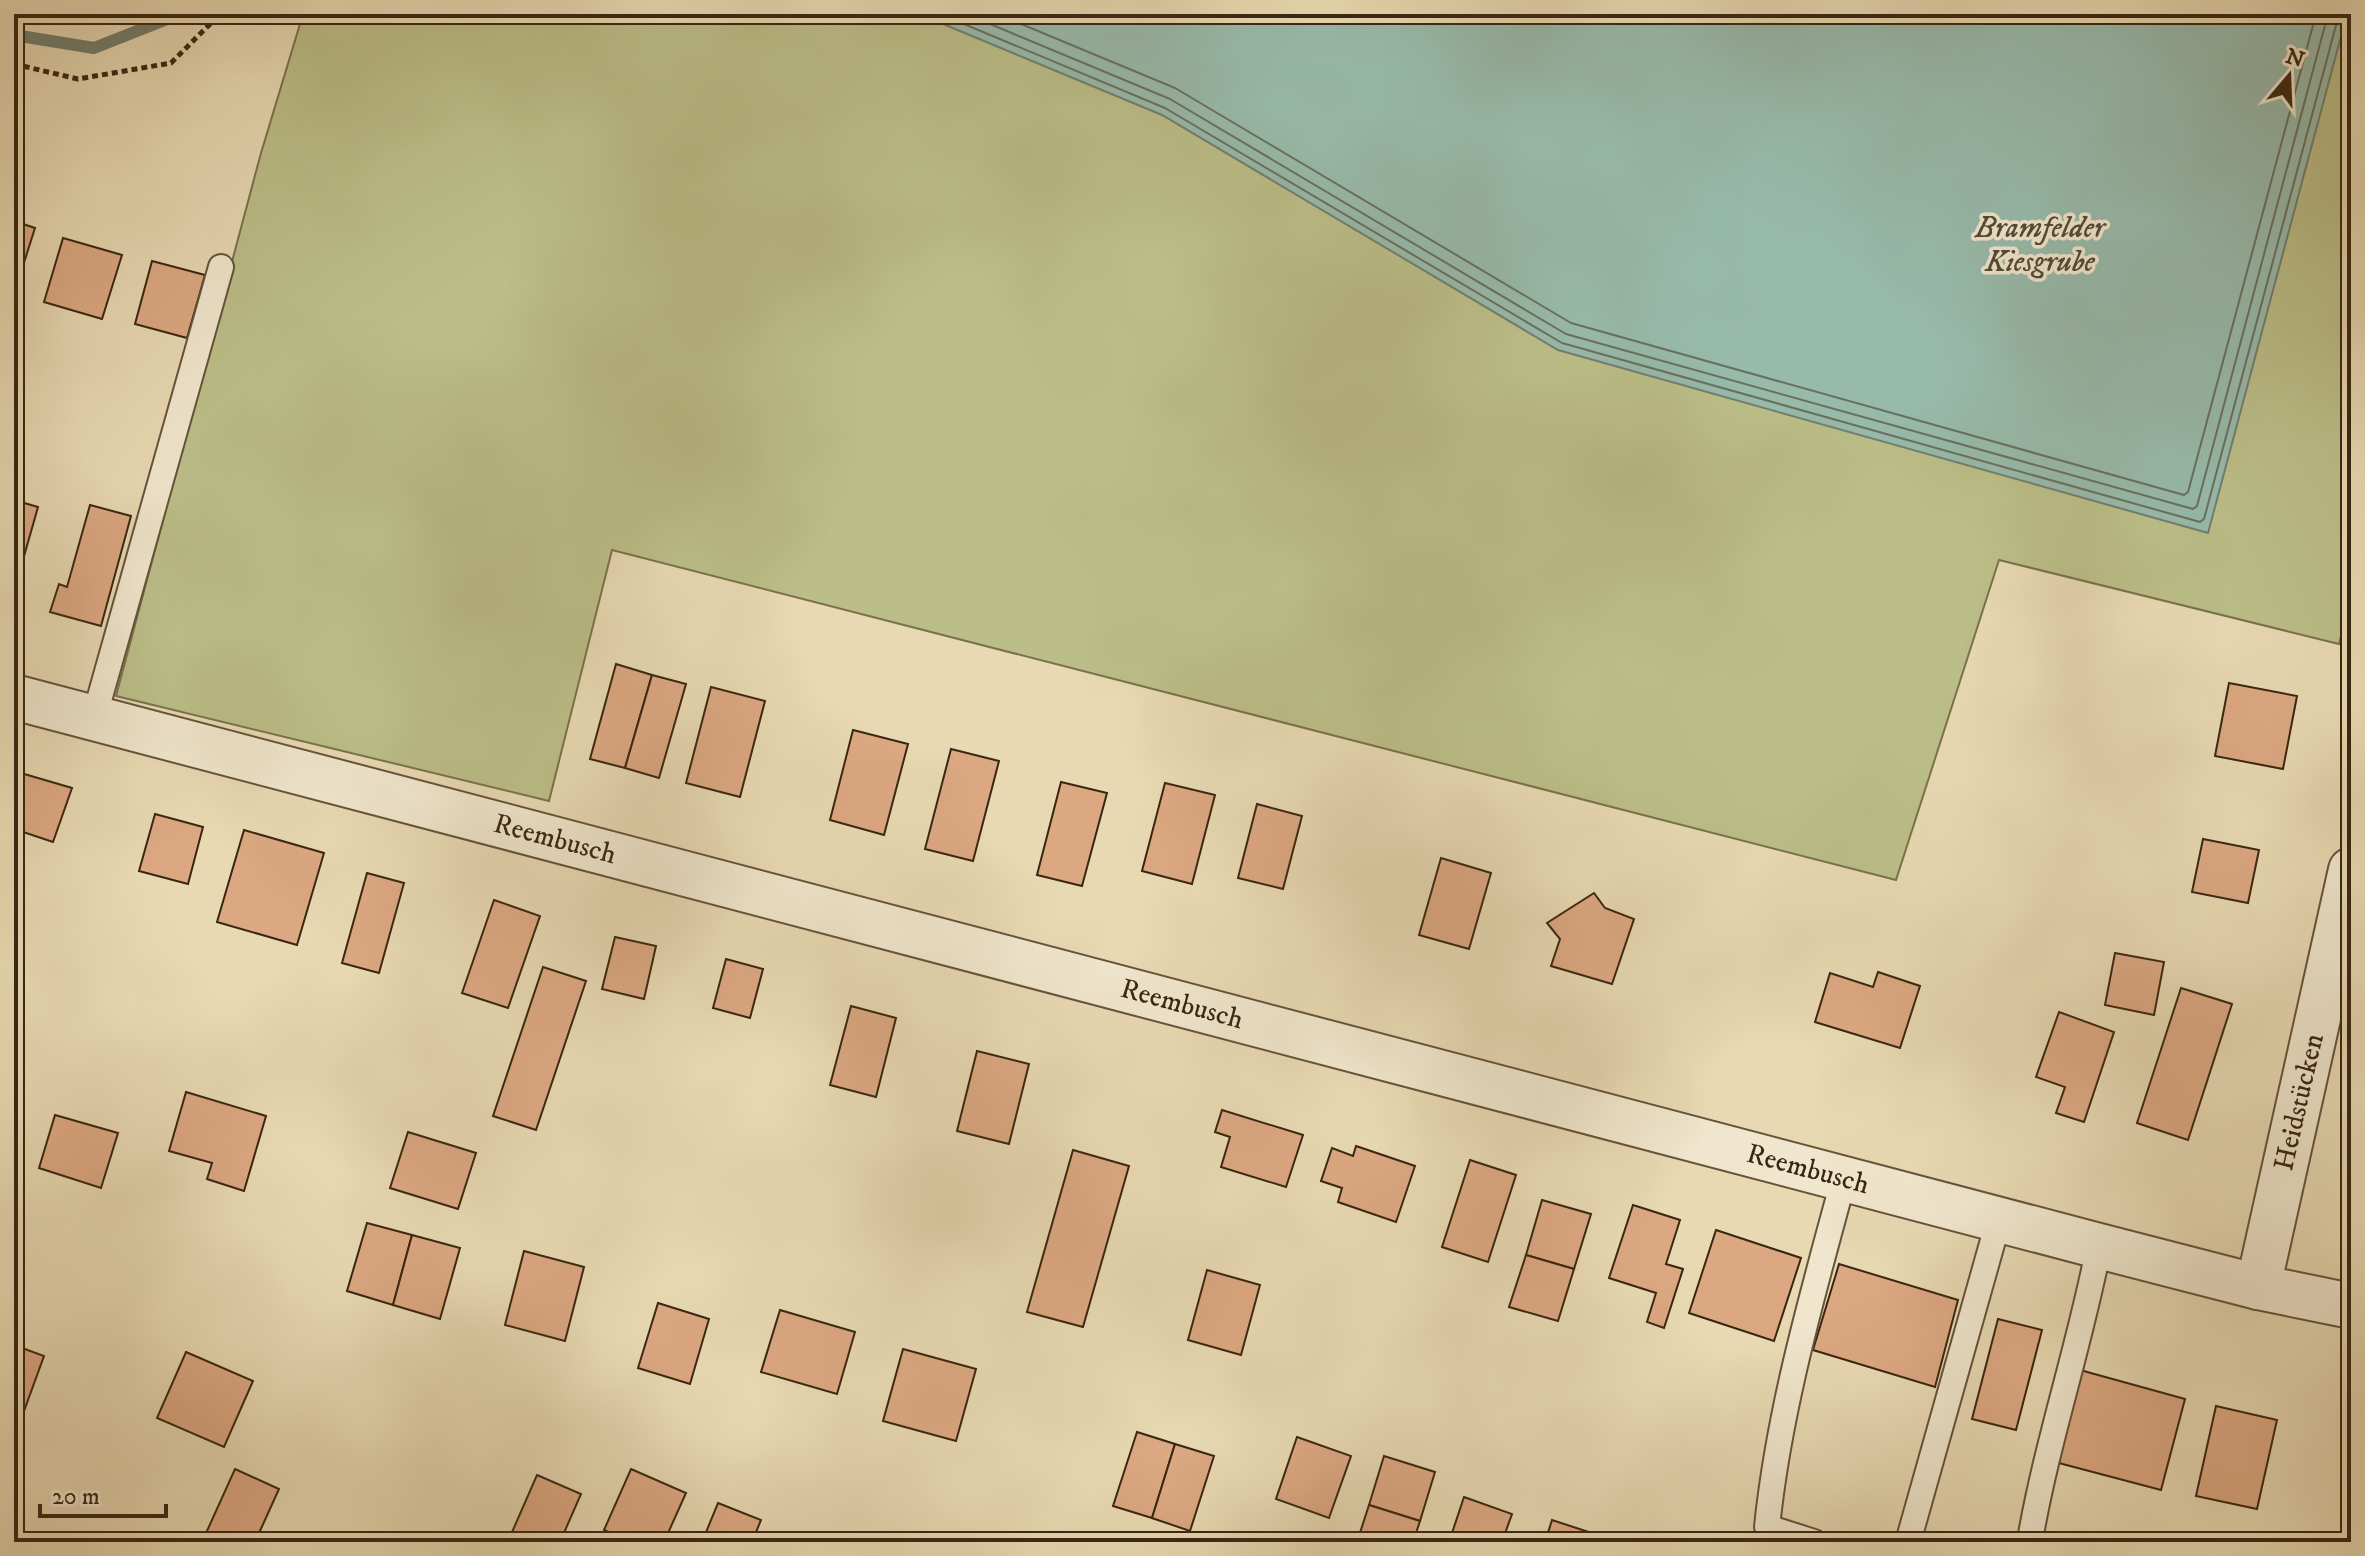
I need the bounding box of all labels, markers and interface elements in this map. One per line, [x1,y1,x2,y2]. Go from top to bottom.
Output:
north arrow [2249,36,2329,116]
text: N [2282,43,2308,74]
water label: Bramfelder Kiesgrube [1974,210,2107,281]
street label: Reembusch [490,806,620,872]
street label: Reembusch [1117,971,1247,1037]
street label: Heidstücken [2266,1030,2332,1174]
street label: Reembusch [1743,1136,1873,1202]
scale bar [40,1468,166,1518]
text: 20 m [52,1482,100,1512]

